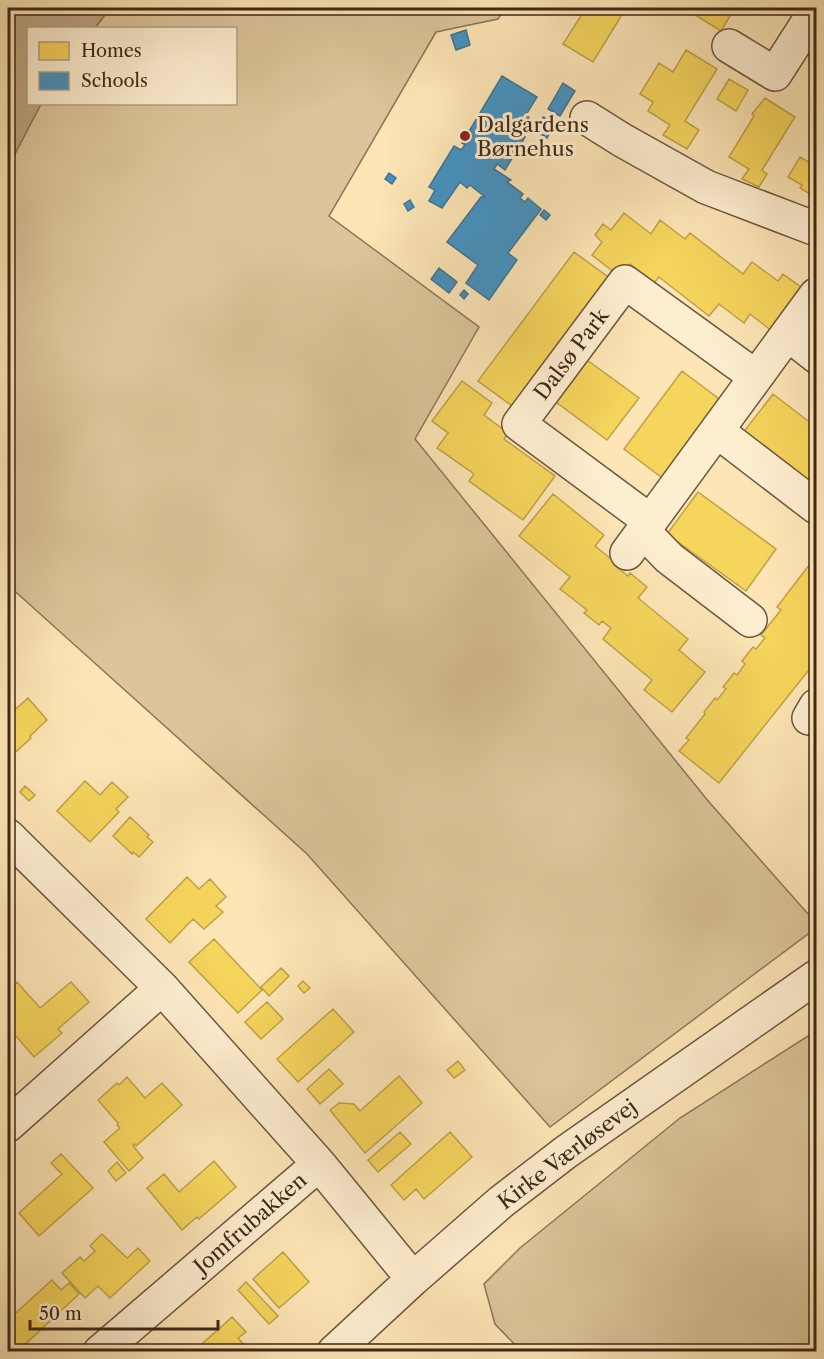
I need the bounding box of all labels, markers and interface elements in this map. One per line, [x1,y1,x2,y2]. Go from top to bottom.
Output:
legend [27,27,237,105]
text: Homes [81,40,142,62]
text: Schools [81,70,148,92]
place label: Dalgårdens Børnehus [477,112,589,161]
marker: Dalgårdens Børnehus [458,129,472,143]
street label: Dalsø Park [529,303,614,405]
street label: Kirke Værløsevej [493,1094,641,1214]
street label: Jomfrubakken [186,1167,311,1281]
scale bar [30,1293,218,1331]
text: 50 m [39,1303,82,1325]

